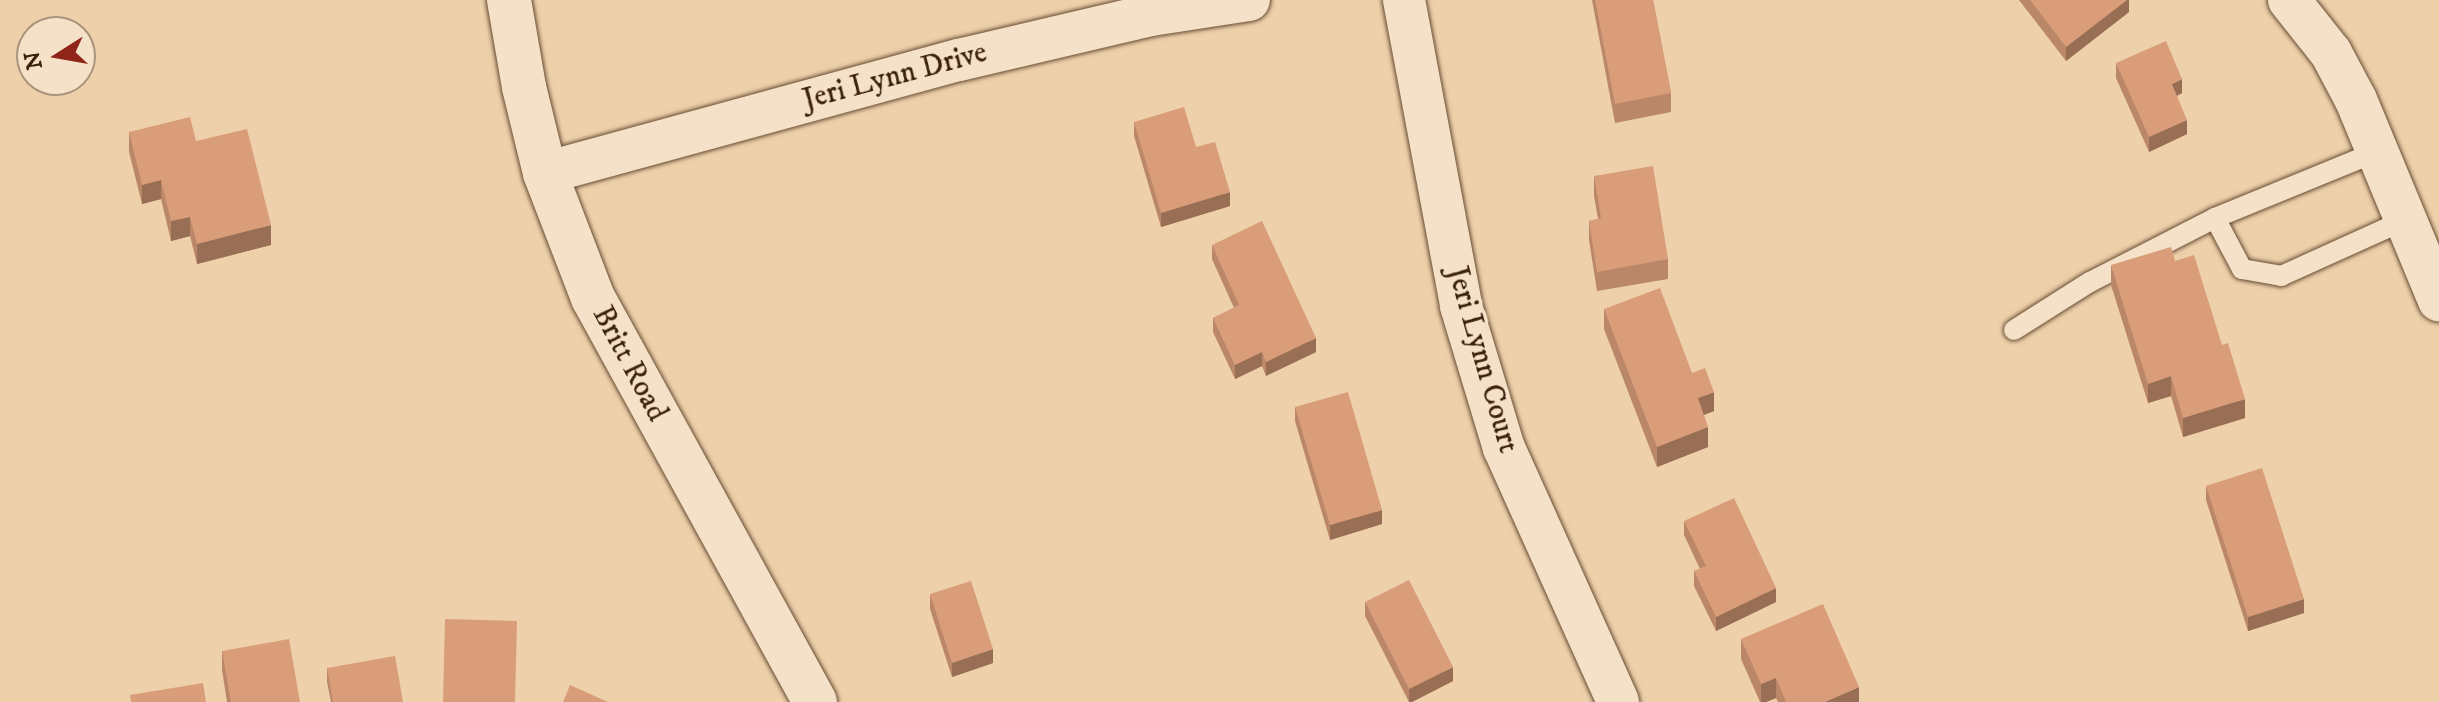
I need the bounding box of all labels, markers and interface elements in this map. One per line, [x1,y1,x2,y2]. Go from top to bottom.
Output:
north arrow [16,16,96,96]
street label: Jeri Lynn Drive [799,35,991,119]
text: N [19,49,49,72]
street label: Jeri Lynn Court [1438,263,1526,457]
street label: Britt Road [584,300,674,428]

